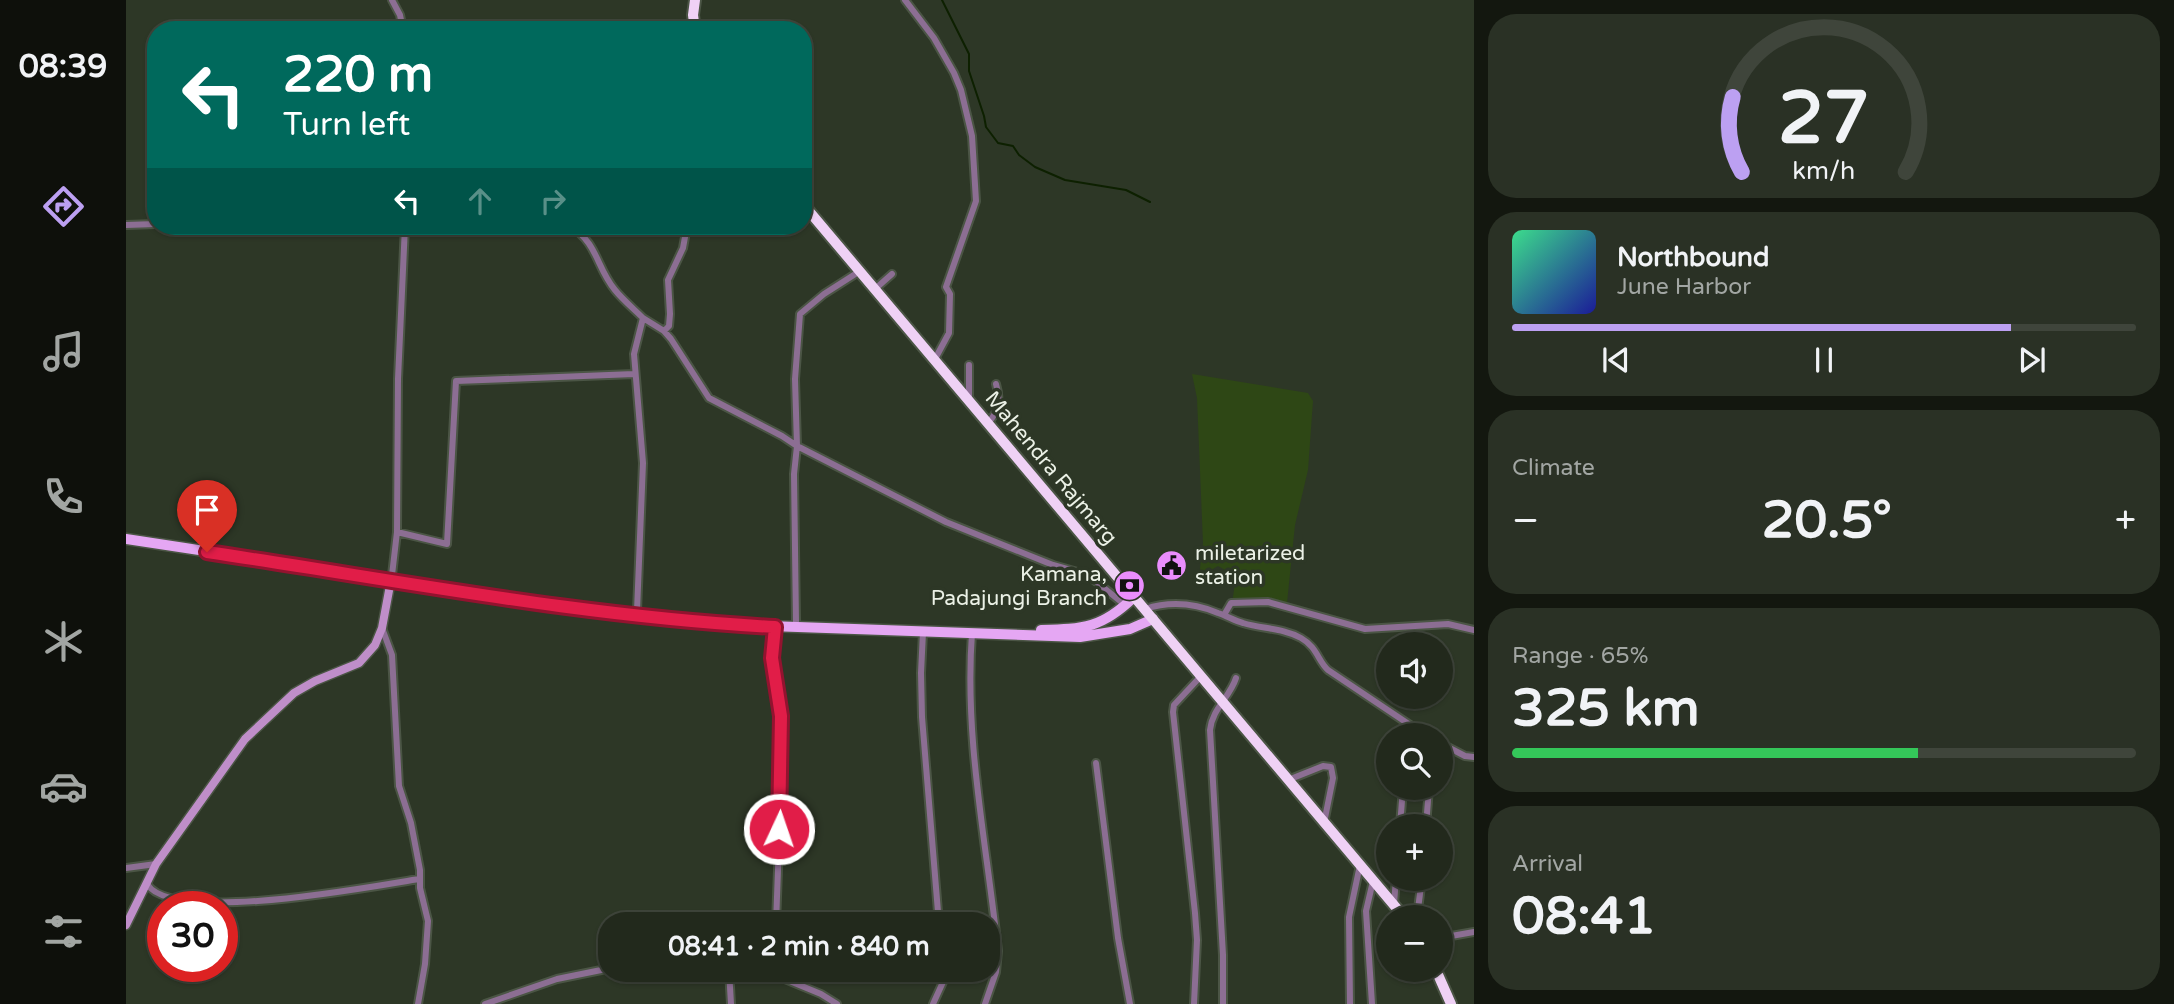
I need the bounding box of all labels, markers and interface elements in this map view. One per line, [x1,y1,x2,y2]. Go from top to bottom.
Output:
text: 220 m [283,46,433,105]
text: 08:39 [19,48,107,86]
icon: left [168,49,259,140]
text: 27 [1778,75,1870,163]
text: Turn left [283,106,410,144]
text: km/h [1793,156,1855,186]
icon: directions [39,182,88,231]
icon: left [388,182,426,220]
icon: ahead [461,182,499,220]
icon: right [534,182,572,220]
text: Northbound [1617,242,1769,273]
text: June Harbor [1617,273,1751,301]
icon: music [39,327,88,376]
icon: previous [1597,341,1635,379]
icon: pause [1805,341,1843,379]
icon: next [2013,341,2051,379]
street label: Mahendra Rajmarg [980,386,1122,550]
text: Climate [1512,454,1595,482]
icon: phone [39,472,88,521]
pin [177,480,237,552]
text: 20.5° [1762,489,1892,552]
icon: arrive [188,491,226,529]
text: − [1512,498,1539,544]
text: + [2115,498,2136,544]
place label: miletarized station [1195,541,1305,590]
public building icon: miletarized station [1155,548,1189,582]
place label: Kamana, Padajungi Branch [931,562,1107,611]
bank icon: Kamana, Padajungi Branch [1113,569,1147,603]
icon: climate [39,617,88,666]
map controls [1376,632,1453,982]
button: sound [1376,632,1453,709]
text: Range · 65% [1512,642,1648,670]
text: 325 km [1512,677,1700,740]
button: search [1376,723,1453,800]
icon: car [39,762,88,811]
position arrow [742,792,816,866]
button: + [1376,814,1453,891]
text: Arrival [1512,850,1583,878]
text: 08:41 [1512,885,1656,948]
speed limit sign: 30 [147,891,238,982]
button: − [1376,905,1453,982]
icon: filters [39,907,88,956]
text: 08:41 · 2 min · 840 m [668,931,930,962]

